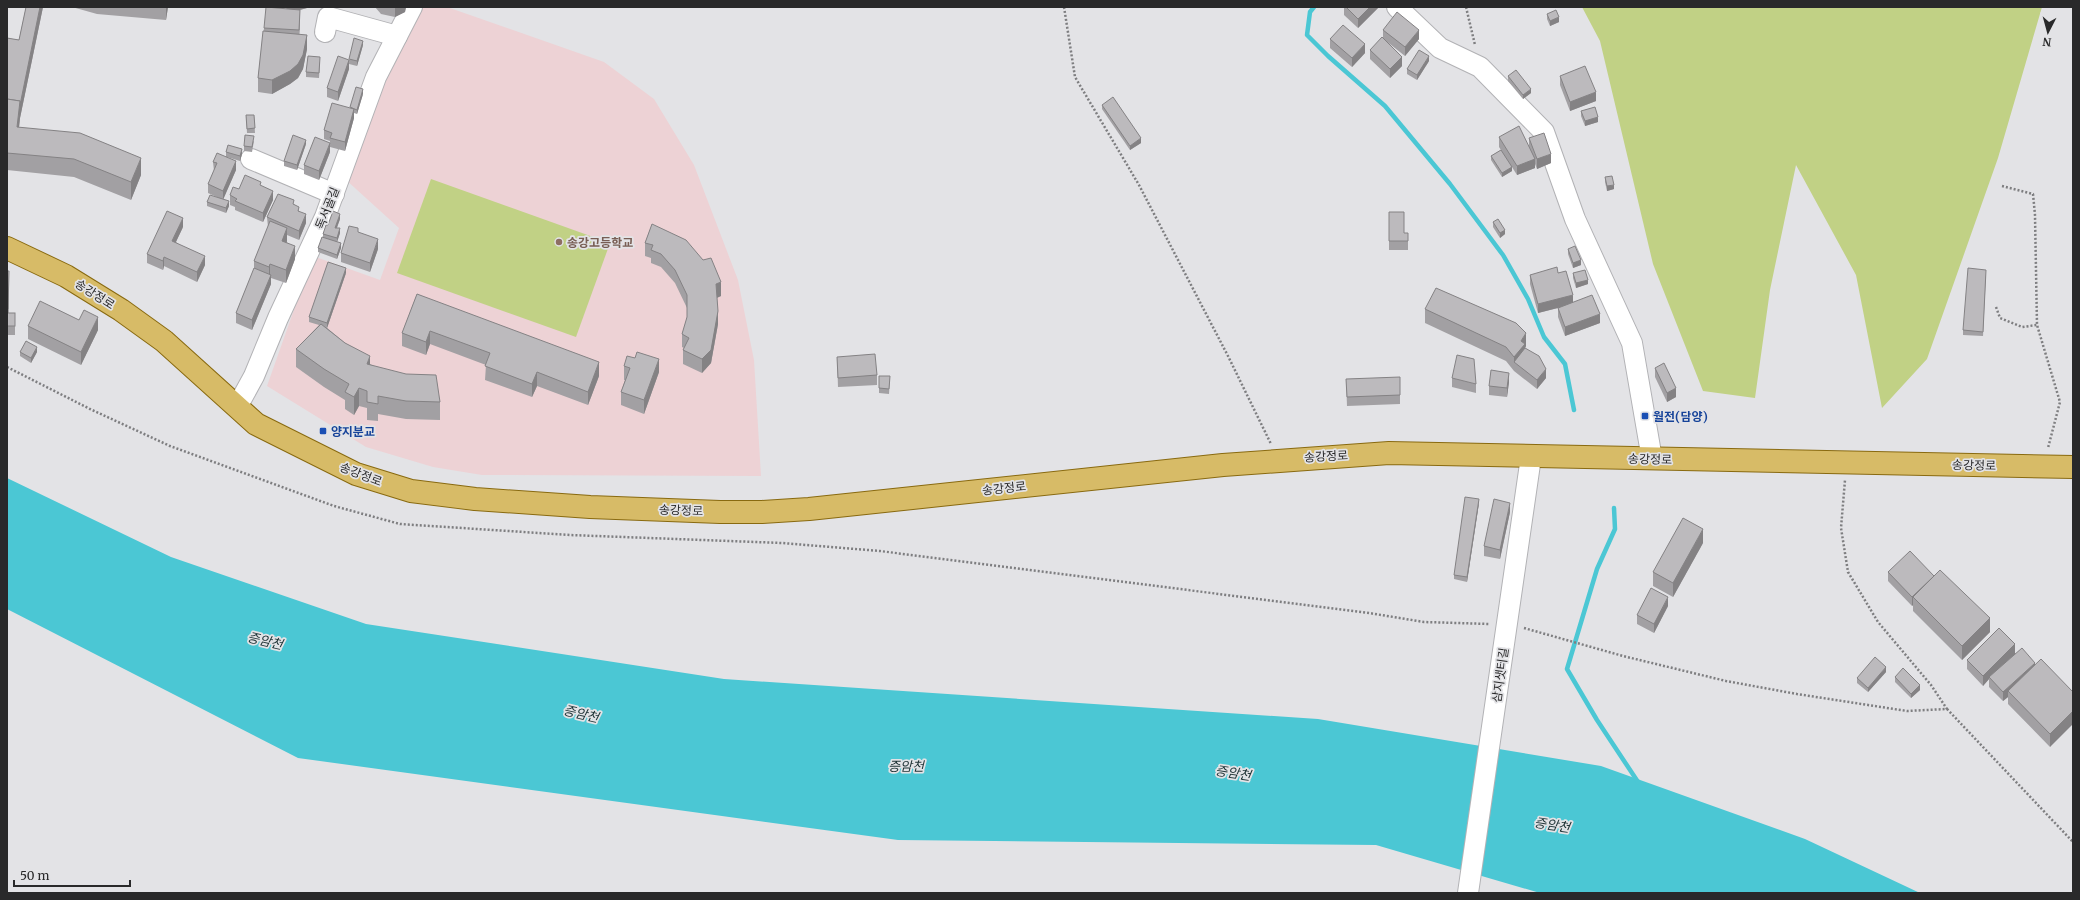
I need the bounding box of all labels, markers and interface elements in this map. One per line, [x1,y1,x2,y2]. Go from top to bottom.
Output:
north arrow [2028,12,2068,52]
text: N [2042,34,2052,49]
street label: 독서골길 [312,185,342,231]
place label: 송강고등학교 [567,235,633,250]
marker: 송강고등학교 [554,237,564,247]
street label: 송강정로 [72,276,118,312]
place label: 월전(담양) [1653,409,1708,424]
marker: 월전(담양) [1640,411,1650,421]
place label: 양지분교 [331,424,375,439]
marker: 양지분교 [318,426,328,436]
street label: 송강정로 [1304,447,1348,465]
street label: 송강정로 [1628,451,1672,467]
street label: 송강정로 [1952,457,1996,473]
street label: 송강정로 [338,459,384,489]
street label: 송강정로 [981,478,1027,498]
street label: 송강정로 [659,502,703,518]
water label: 증암천 [246,629,285,654]
street label: 삼지샛터길 [1489,647,1511,703]
water label: 증암천 [562,702,601,727]
water label: 증암천 [888,758,925,775]
water label: 증암천 [1214,762,1253,784]
water label: 증암천 [1533,814,1572,836]
scale bar [14,862,130,888]
text: 50 m [20,868,49,883]

